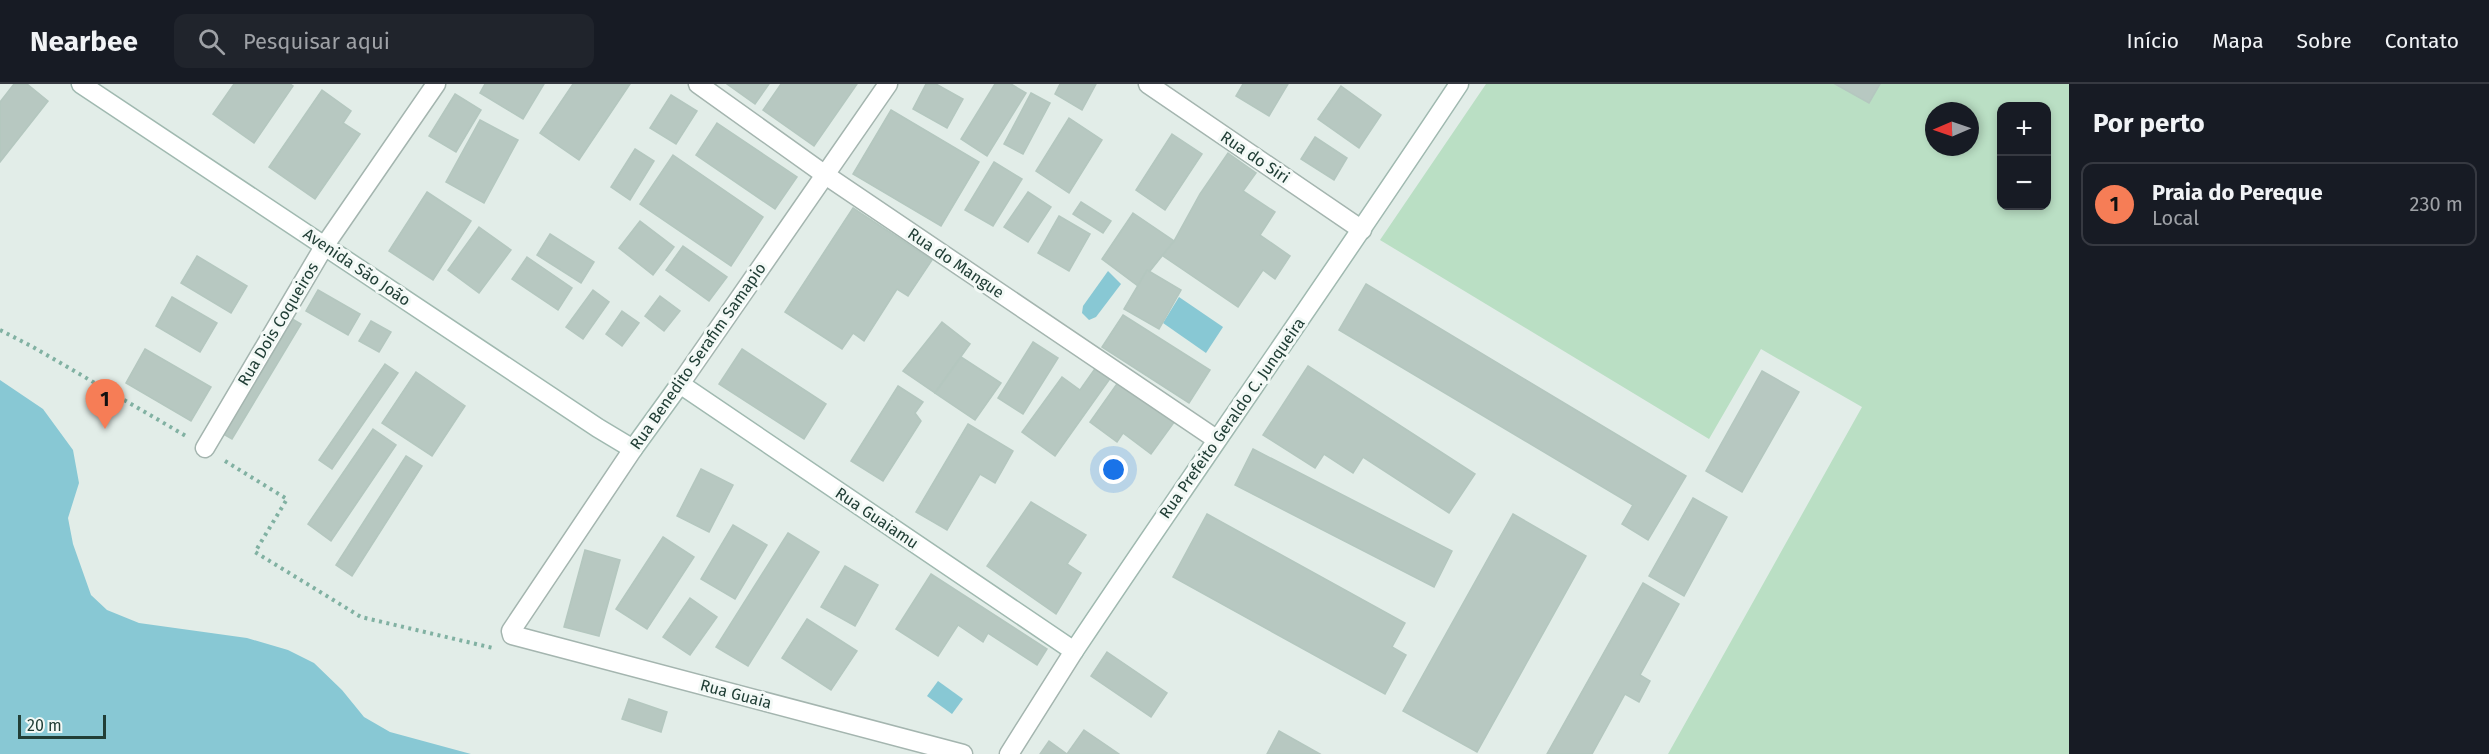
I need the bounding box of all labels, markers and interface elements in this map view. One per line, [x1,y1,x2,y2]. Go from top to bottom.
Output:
search box [174,14,594,68]
text: Nearbee [30,25,138,58]
icon: search [195,25,228,58]
text: Pesquisar aqui [243,28,390,55]
text: Início [2126,28,2179,54]
text: Mapa [2212,28,2264,54]
text: Sobre [2297,28,2352,54]
text: Contato [2385,28,2459,54]
north arrow [1925,102,1979,156]
map controls [1997,102,2051,210]
button: + [1997,102,2051,156]
text: Por perto [2093,108,2205,139]
street label: Rua do Siri [1217,127,1293,187]
button: − [1997,156,2051,210]
text: Praia do Pereque [2152,179,2323,206]
text: 1 [2110,192,2119,216]
text: 230 m [2410,192,2463,216]
text: Local [2152,206,2199,230]
street label: Avenida São João [300,224,414,310]
street label: Rua do Mangue [904,224,1008,302]
street label: Rua Dois Coqueiros [234,259,322,389]
street label: Rua Benedito Serafim Samapio [626,259,770,453]
street label: Rua Prefeito Geraldo C. Junqueira [1155,314,1309,522]
pin: 1 [86,380,124,429]
your location [1099,455,1128,484]
street label: Rua Guaiamu [832,483,922,553]
street label: Rua Guaia [698,675,774,713]
scale bar [18,712,106,740]
text: 20 m [27,716,62,735]

